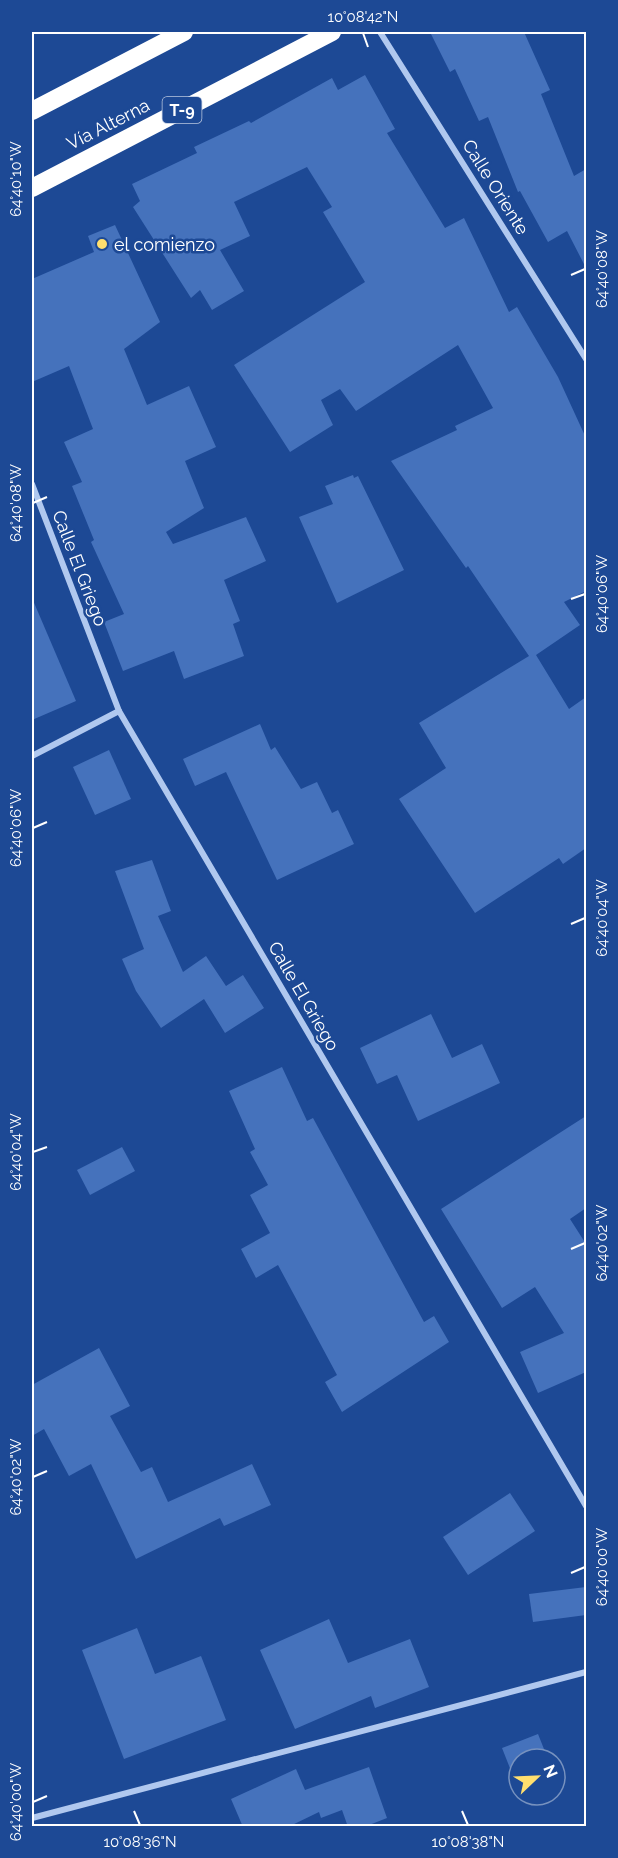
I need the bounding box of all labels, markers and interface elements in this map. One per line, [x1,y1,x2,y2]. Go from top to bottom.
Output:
text: 10°08'42"N [328,8,398,26]
street label: Vía Alterna [63,94,153,154]
road number: T-9 [162,97,201,123]
street label: Calle Oriente [458,136,534,239]
text: 64°40'10"W [7,141,25,217]
text: 64°40'08"W [593,230,611,308]
place label: el comienzo [114,234,215,255]
marker: el comienzo [95,237,109,251]
text: 64°40'08"W [7,464,25,542]
street label: Calle El Griego [48,507,112,629]
text: 64°40'06"W [593,555,611,633]
text: 64°40'06"W [7,789,25,867]
text: 64°40'04"W [593,879,611,957]
street label: Calle El Griego [264,938,344,1055]
text: 64°40'04"W [7,1113,25,1191]
text: 64°40'02"W [593,1204,611,1282]
text: 64°40'02"W [7,1438,25,1516]
text: 64°40'00"W [593,1528,611,1606]
north arrow [507,1747,567,1807]
text: N [539,1762,561,1781]
text: 64°40'00"W [7,1763,25,1841]
text: 10°08'36"N [104,1833,176,1851]
text: 10°08'38"N [432,1833,504,1851]

